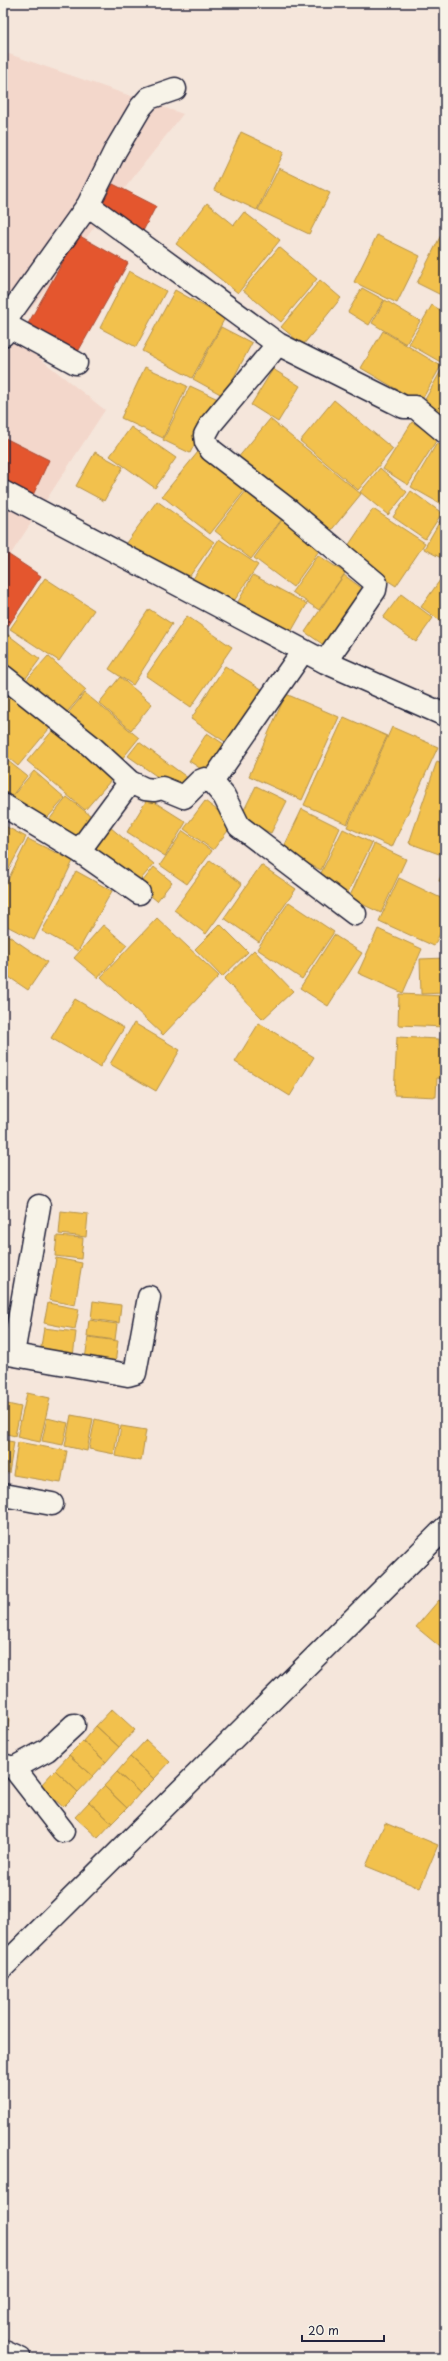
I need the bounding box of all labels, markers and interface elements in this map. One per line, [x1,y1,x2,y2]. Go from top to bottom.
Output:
scale bar [302,2317,384,2343]
text: 20 m [308,2321,339,2339]

